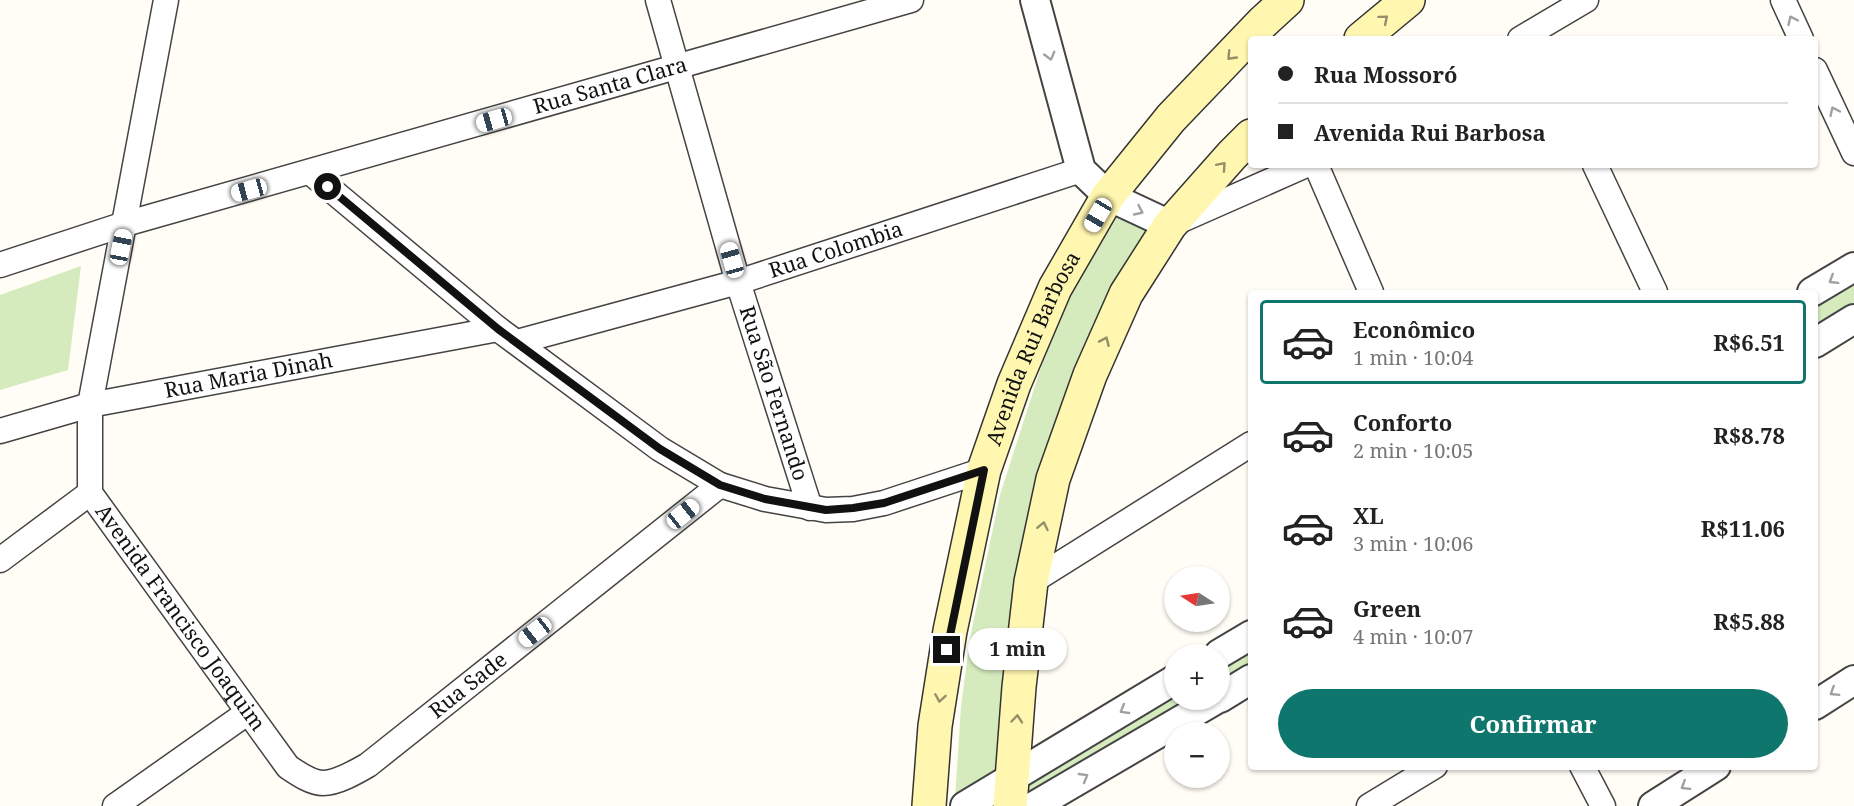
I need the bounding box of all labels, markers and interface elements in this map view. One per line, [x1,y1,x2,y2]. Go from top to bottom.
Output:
one-way arrow [1787,15,1799,26]
one-way arrow [1378,16,1389,27]
one-way arrow [1227,48,1238,59]
street label: Rua Santa Clara [530,50,690,120]
one-way arrow [1043,51,1056,61]
text: Rua Mossoró [1314,59,1457,89]
car [474,106,514,134]
one-way arrow [1830,107,1842,118]
text: Avenida Rui Barbosa [1314,117,1546,147]
one-way arrow [1215,162,1226,172]
route start [314,173,341,200]
car [229,177,269,203]
car [1081,195,1115,235]
one-way arrow [1132,203,1143,215]
street label: Rua Colombia [765,214,906,284]
car [109,228,133,266]
car [718,240,746,280]
street label: Avenida Rui Barbosa [979,246,1086,449]
one-way arrow [1829,272,1839,284]
street label: Rua São Fernando [733,302,815,484]
text: Econômico [1353,314,1475,344]
icon: car [1281,315,1335,369]
text: R$6.51 [1713,327,1785,357]
one-way arrow [1097,337,1109,348]
text: 1 min · 10:04 [1353,344,1473,371]
street label: Rua Maria Dinah [162,345,335,404]
text: Conforto [1353,407,1452,437]
icon: car [1281,408,1335,462]
text: R$8.78 [1713,420,1785,450]
text: 2 min · 10:05 [1353,437,1473,464]
car [663,496,703,532]
street label: Avenida Francisco Joaquim [90,498,272,736]
text: XL [1353,500,1384,530]
icon: car [1281,501,1335,555]
text: R$11.06 [1701,513,1785,543]
one-way arrow [1036,521,1049,531]
text: 3 min · 10:06 [1353,530,1473,557]
north arrow [1164,566,1230,632]
map controls [1164,566,1230,788]
text: Green [1353,593,1421,623]
icon: car [1281,594,1335,648]
text: R$5.88 [1713,606,1785,636]
car [515,614,555,650]
text: 4 min · 10:07 [1353,623,1473,650]
callout: 1 min [968,629,1067,671]
text: 1 min [989,635,1046,662]
route end [933,636,960,663]
button: + [1164,644,1230,710]
street label: Rua Sade [423,645,512,724]
one-way arrow [1830,685,1841,696]
button: Confirmar [1278,689,1788,758]
one-way arrow [934,693,946,702]
one-way arrow [1120,703,1130,715]
one-way arrow [1010,714,1023,723]
button: − [1164,722,1230,788]
one-way arrow [1078,772,1088,784]
one-way arrow [1681,779,1691,791]

